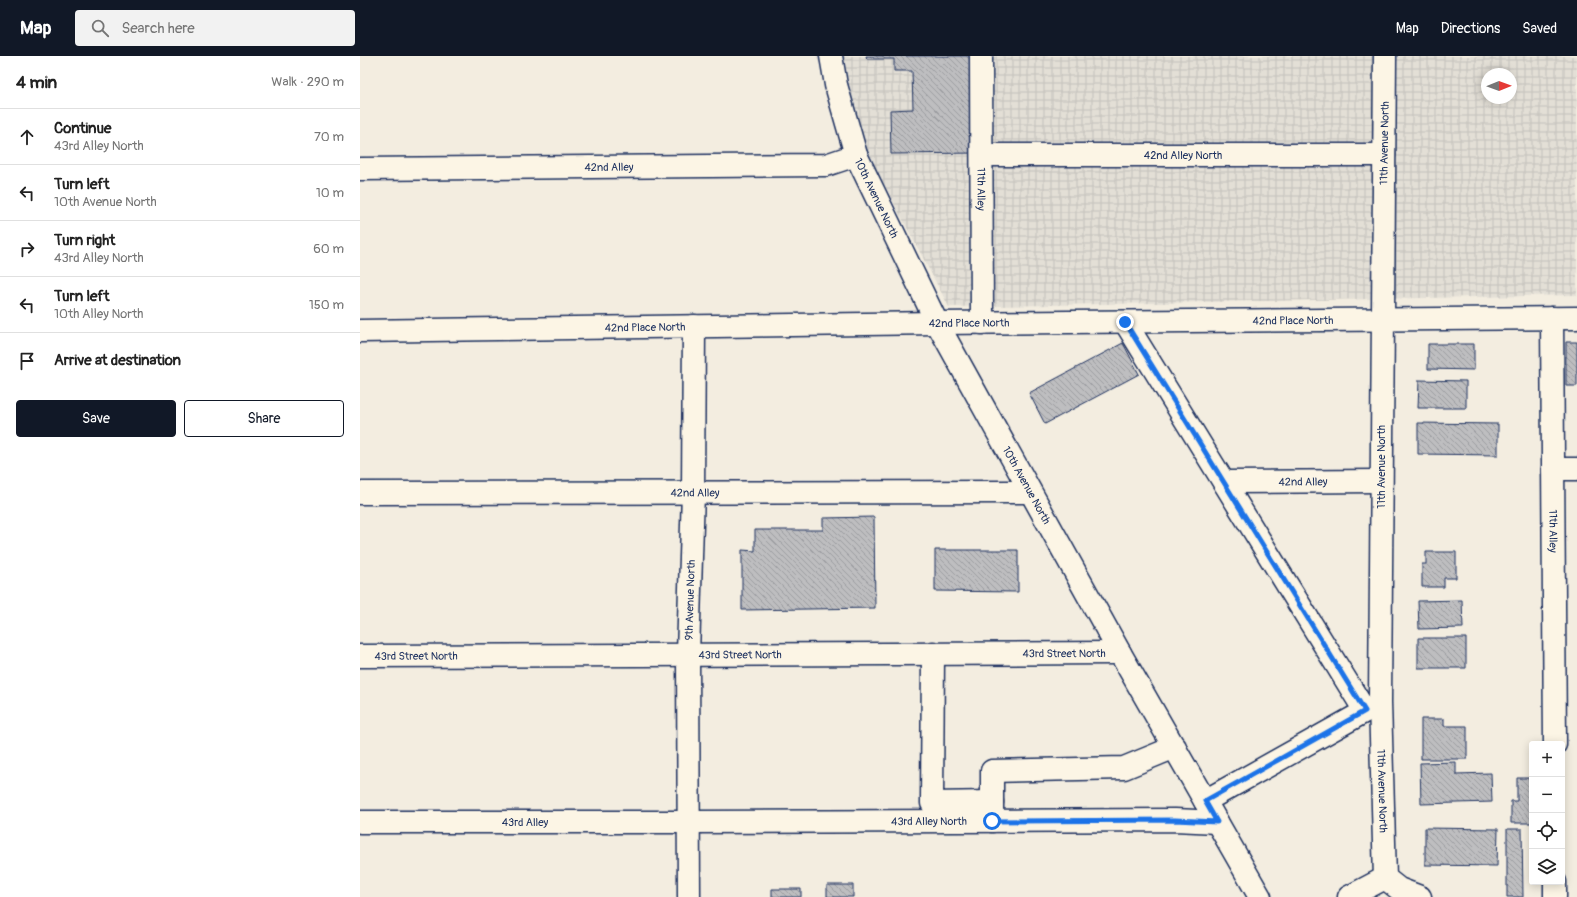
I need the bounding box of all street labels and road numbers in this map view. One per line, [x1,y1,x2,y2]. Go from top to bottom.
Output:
street label: 11th Avenue North [1377,101,1392,185]
street label: 42nd Alley North [1144,149,1222,162]
street label: 10th Avenue North [852,156,901,240]
street label: 42nd Alley [584,161,634,174]
street label: 11th Alley [974,167,988,211]
street label: 42nd Place North [1253,314,1333,328]
street label: 42nd Place North [929,316,1009,330]
street label: 42nd Place North [605,320,685,335]
street label: 11th Avenue North [1375,425,1388,509]
street label: 10th Avenue North [1000,444,1053,526]
street label: 42nd Alley [1278,475,1328,489]
street label: 42nd Alley [670,486,720,500]
street label: 11th Alley [1546,509,1560,553]
street label: 9th Avenue North [682,559,698,641]
street label: 43rd Street North [1022,647,1106,660]
street label: 43rd Street North [698,648,782,662]
street label: 43rd Street North [374,650,458,663]
street label: 11th Avenue North [1374,749,1390,833]
street label: 43rd Alley North [891,815,967,828]
street label: 43rd Alley [502,816,549,829]

